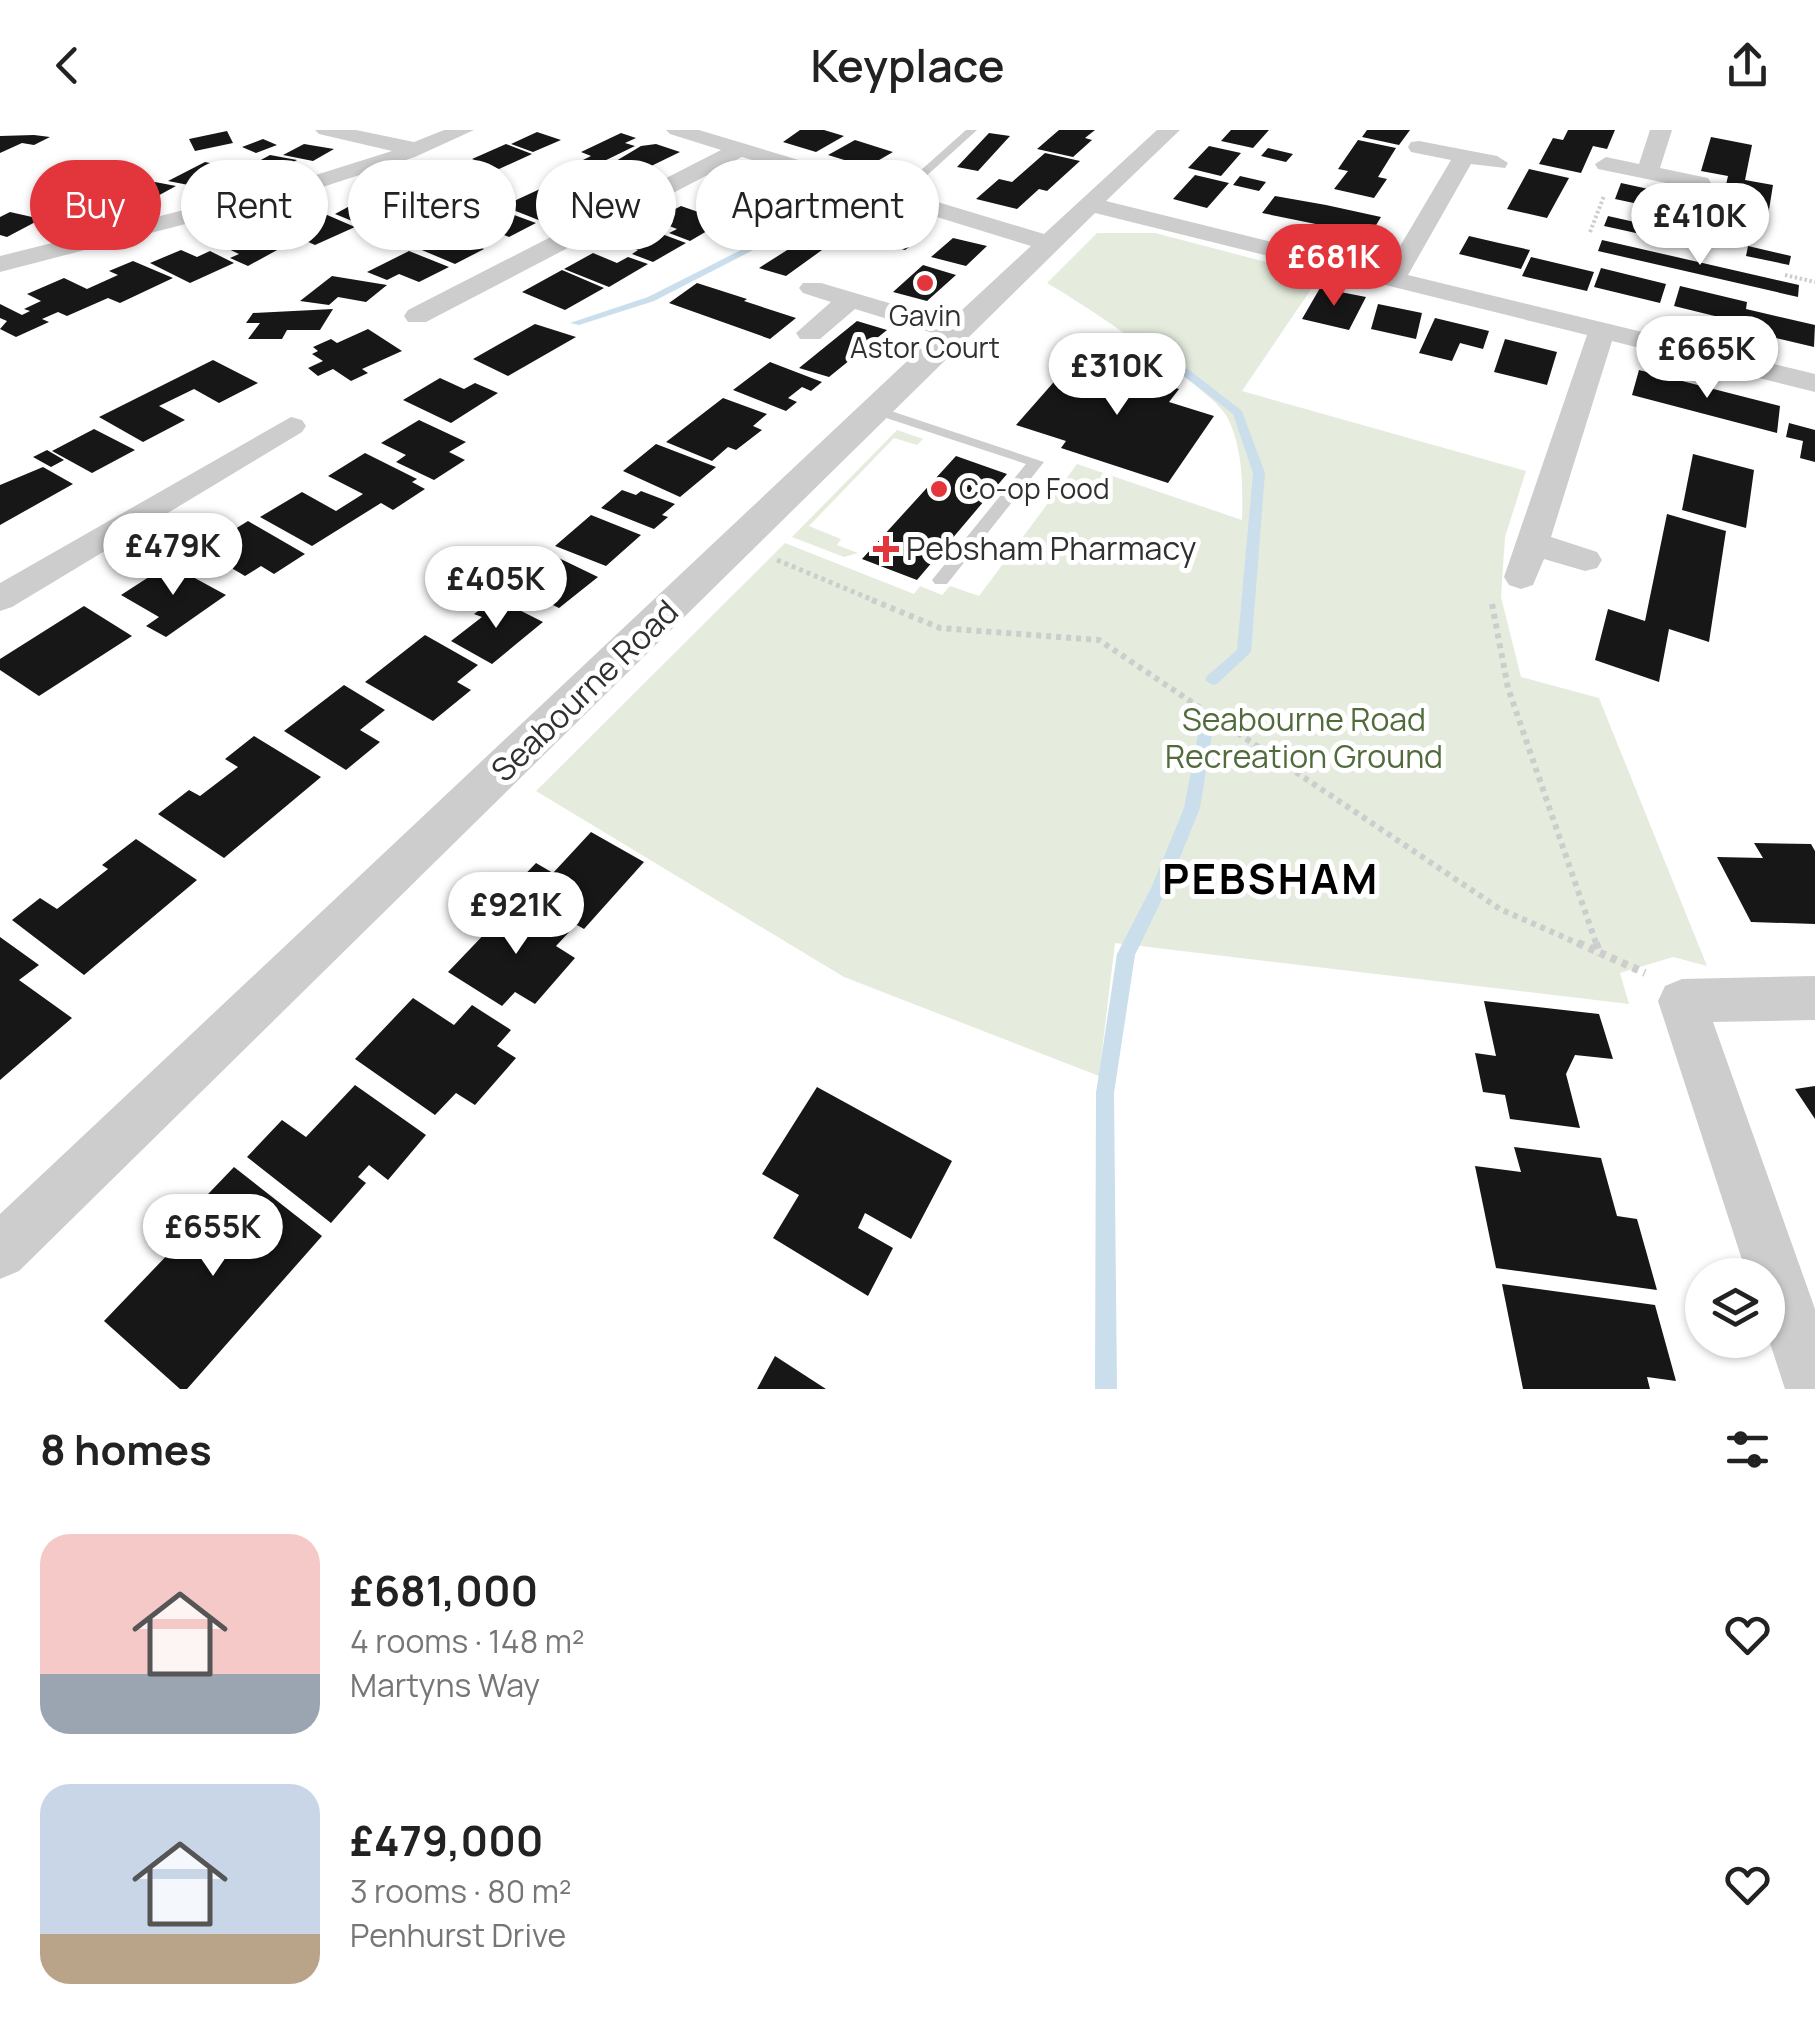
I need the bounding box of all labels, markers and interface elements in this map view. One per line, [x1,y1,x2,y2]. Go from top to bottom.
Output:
text: Keyplace [810,34,1005,96]
icon: back [40,38,95,93]
icon: share [1720,38,1775,93]
chip: Buy [30,160,161,250]
chip: Rent [181,160,328,250]
chip: Filters [348,160,516,250]
chip: New [536,160,676,250]
chip: Apartment [696,160,939,250]
pin: £410K [1630,183,1770,268]
text: £410K [1653,193,1747,237]
pin: £681K [1264,224,1404,309]
text: £681K [1288,234,1380,278]
marker: Gavin Astor Court [914,272,936,294]
place label: Gavin Astor Court [850,296,1000,366]
pin: £665K [1637,316,1777,401]
text: £665K [1658,326,1756,370]
pin: £310K [1047,333,1187,418]
text: £310K [1071,343,1163,387]
place label: Co-op Food [959,469,1110,507]
marker: Co-op Food [928,478,950,500]
pin: £479K [103,513,243,598]
text: £479K [125,523,221,567]
place label: Pebsham Pharmacy [906,526,1196,570]
marker: Pebsham Pharmacy [875,538,897,560]
pin: £405K [426,546,566,631]
text: £405K [447,556,545,600]
street label: Seabourne Road [481,590,687,791]
park label: Seabourne Road Recreation Ground [1165,697,1443,778]
district label: PEBSHAM [1162,849,1380,907]
pin: £921K [446,872,586,957]
text: £921K [470,882,562,926]
pin: £655K [143,1194,283,1279]
text: £655K [165,1204,261,1248]
map controls [1685,1258,1785,1358]
button: layers [1685,1258,1785,1358]
text: 8 homes [40,1420,212,1478]
icon: filters [1720,1422,1775,1477]
text: £681,000 [350,1561,538,1619]
icon: home [120,1574,240,1694]
icon: heart [1720,1607,1775,1662]
text: 4 rooms · 148 m² [350,1619,585,1663]
text: Martyns Way [350,1663,540,1707]
text: £479,000 [350,1811,544,1869]
icon: home [120,1824,240,1944]
icon: heart [1720,1857,1775,1912]
text: 3 rooms · 80 m² [350,1869,572,1913]
text: Penhurst Drive [350,1913,566,1957]

